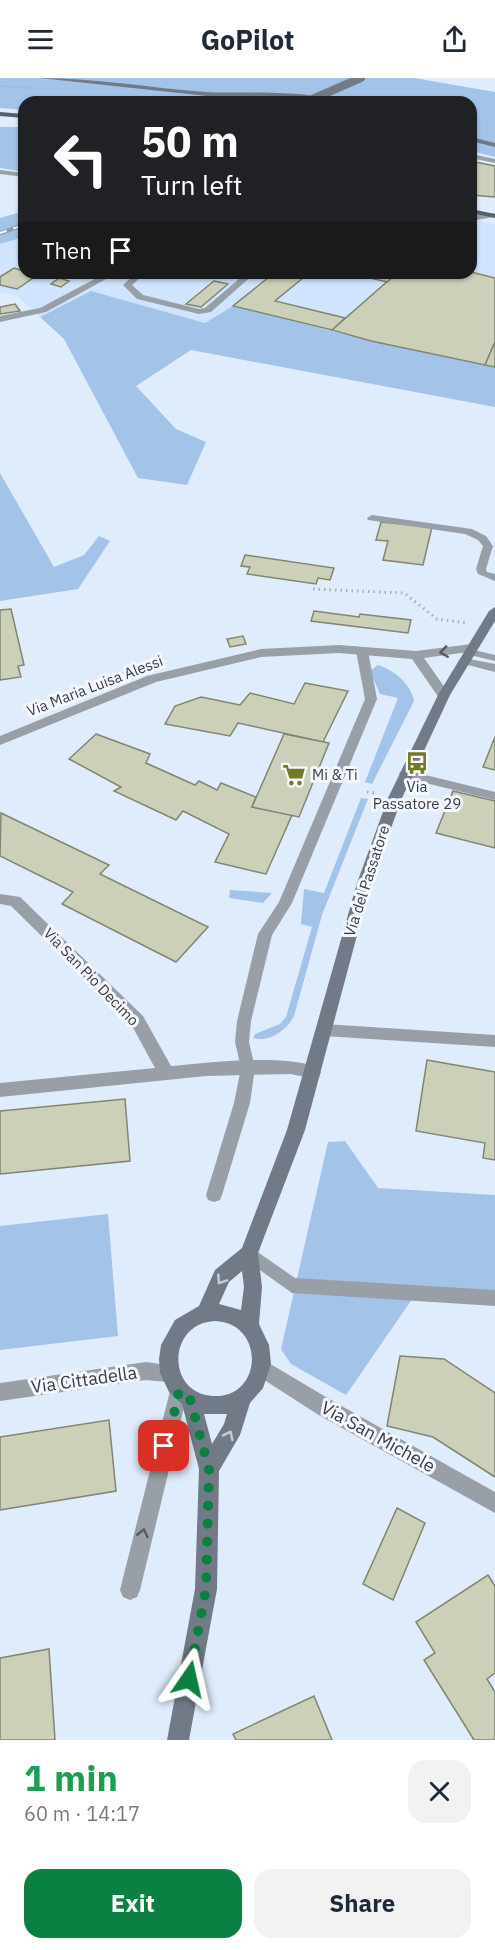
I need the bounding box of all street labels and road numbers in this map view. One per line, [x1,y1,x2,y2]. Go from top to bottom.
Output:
street label: Via Maria Luisa Alessi [24,651,166,720]
street label: Via del Passatore [340,823,393,939]
street label: Via San Pio Decimo [40,924,143,1030]
street label: Via Cittadella [29,1361,139,1398]
street label: Via San Michele [317,1396,439,1477]

